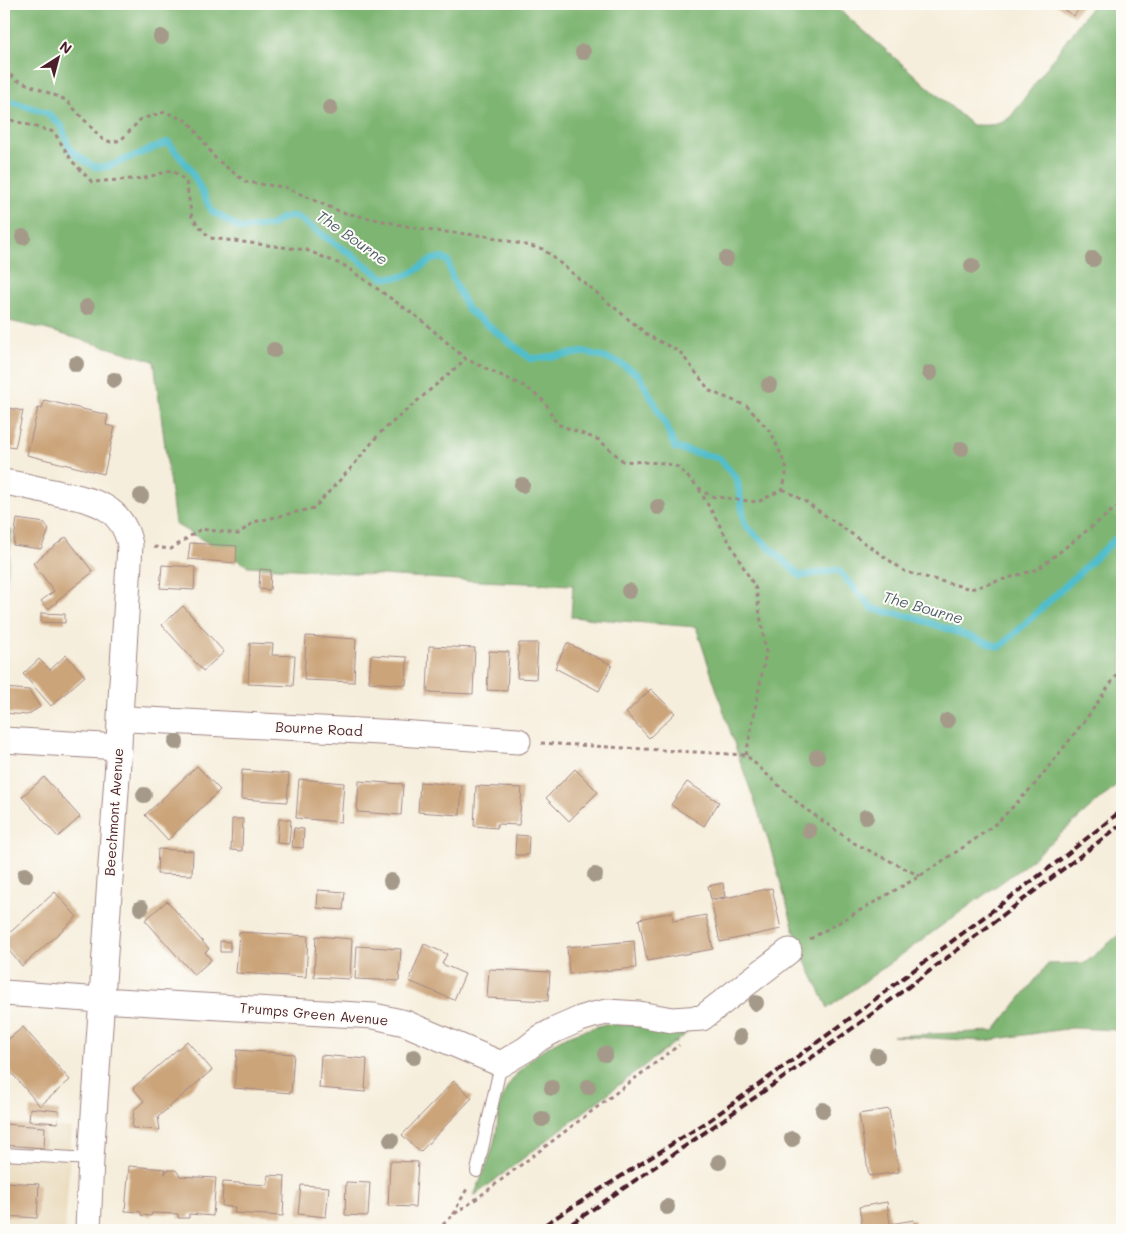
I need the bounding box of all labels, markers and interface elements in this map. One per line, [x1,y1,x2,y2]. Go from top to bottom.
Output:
north arrow [32,32,82,82]
text: N [56,36,76,58]
water label: The Bourne [313,205,392,269]
water label: The Bourne [881,586,966,628]
street label: Bourne Road [275,717,363,740]
street label: Beechmont Avenue [100,747,127,877]
street label: Trumps Green Avenue [239,998,389,1029]

